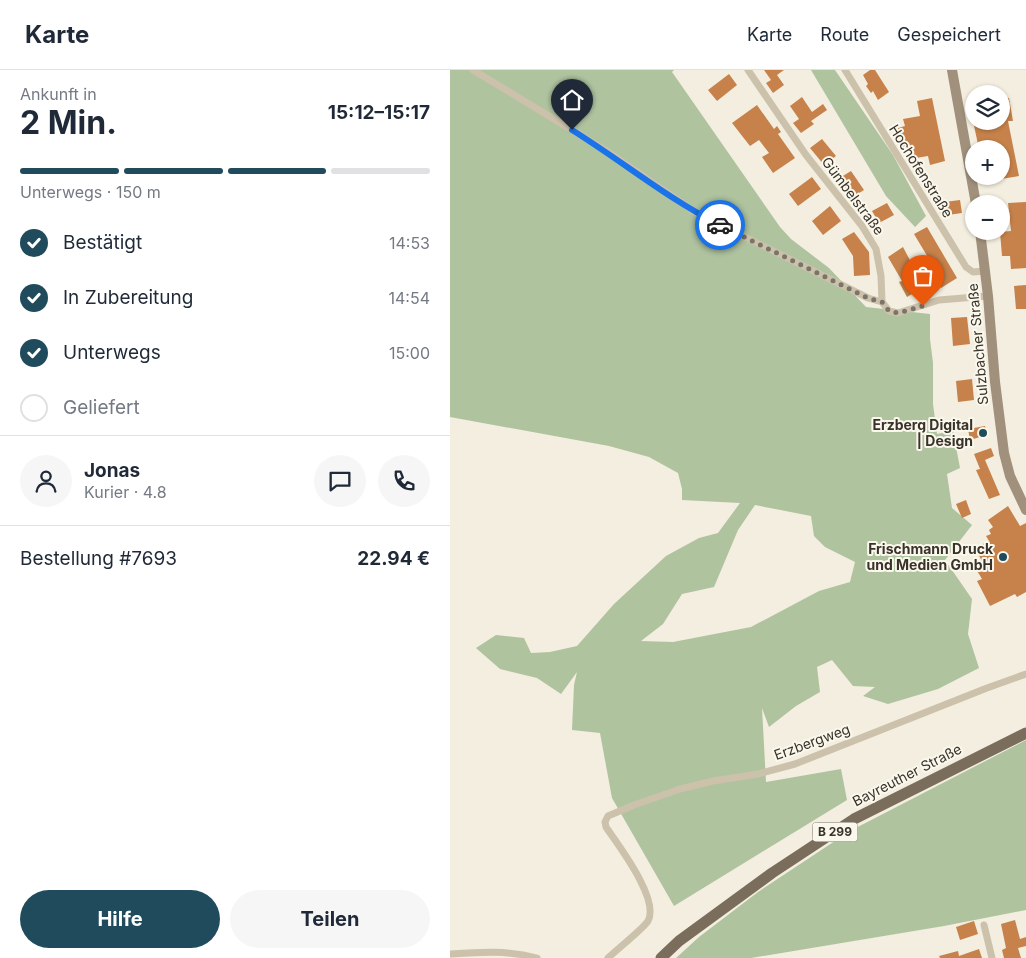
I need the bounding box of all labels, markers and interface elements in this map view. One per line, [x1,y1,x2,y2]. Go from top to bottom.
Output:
text: Karte [25,20,89,49]
text: Karte [747,24,792,45]
text: Route [820,24,869,45]
text: Gespeichert [897,24,1001,45]
pin [551,79,593,130]
text: Ankunft in [20,84,97,104]
map controls [965,85,1010,240]
button: layers [965,85,1010,130]
icon: home [558,86,586,114]
text: 15:12–15:17 [328,101,430,124]
text: 2 Min. [20,103,117,142]
street label: Hochofenstraße [886,121,957,220]
button: + [965,140,1010,185]
street label: Gümbelstraße [819,153,888,238]
text: Unterwegs · 150 m [20,182,161,202]
button: − [965,195,1010,240]
courier [695,200,745,250]
icon: car [706,211,734,239]
icon: check [20,229,48,257]
text: Bestätigt [63,231,142,254]
text: 14:53 [389,233,430,253]
pin [902,255,944,306]
icon: bag [909,262,937,290]
street label: Sulzbacher Straße [964,282,991,406]
icon: check [20,284,48,312]
text: In Zubereitung [63,286,193,309]
text: 14:54 [388,288,430,308]
icon: check [20,339,48,367]
text: Unterwegs [63,341,161,364]
text: 15:00 [389,343,430,363]
text: Geliefert [63,396,140,419]
place label: Erzberg Digital | Design [872,416,973,449]
marker: Erzberg Digital | Design [977,427,989,439]
button: person [20,455,72,507]
button: chat [314,455,366,507]
button: phone [378,455,430,507]
text: Jonas [84,459,140,482]
text: Kurier · 4.8 [84,482,167,502]
place label: Frischmann Druck und Medien GmbH [866,540,994,573]
text: Bestellung #7693 [20,547,177,570]
text: 22.94 € [357,547,430,570]
marker: Frischmann Druck und Medien GmbH [997,551,1009,563]
street label: Erzbergweg [771,720,852,763]
street label: Bayreuther Straße [850,740,964,809]
road number: B 299 [812,822,858,842]
button: Hilfe [20,890,220,948]
button: Teilen [230,890,430,948]

